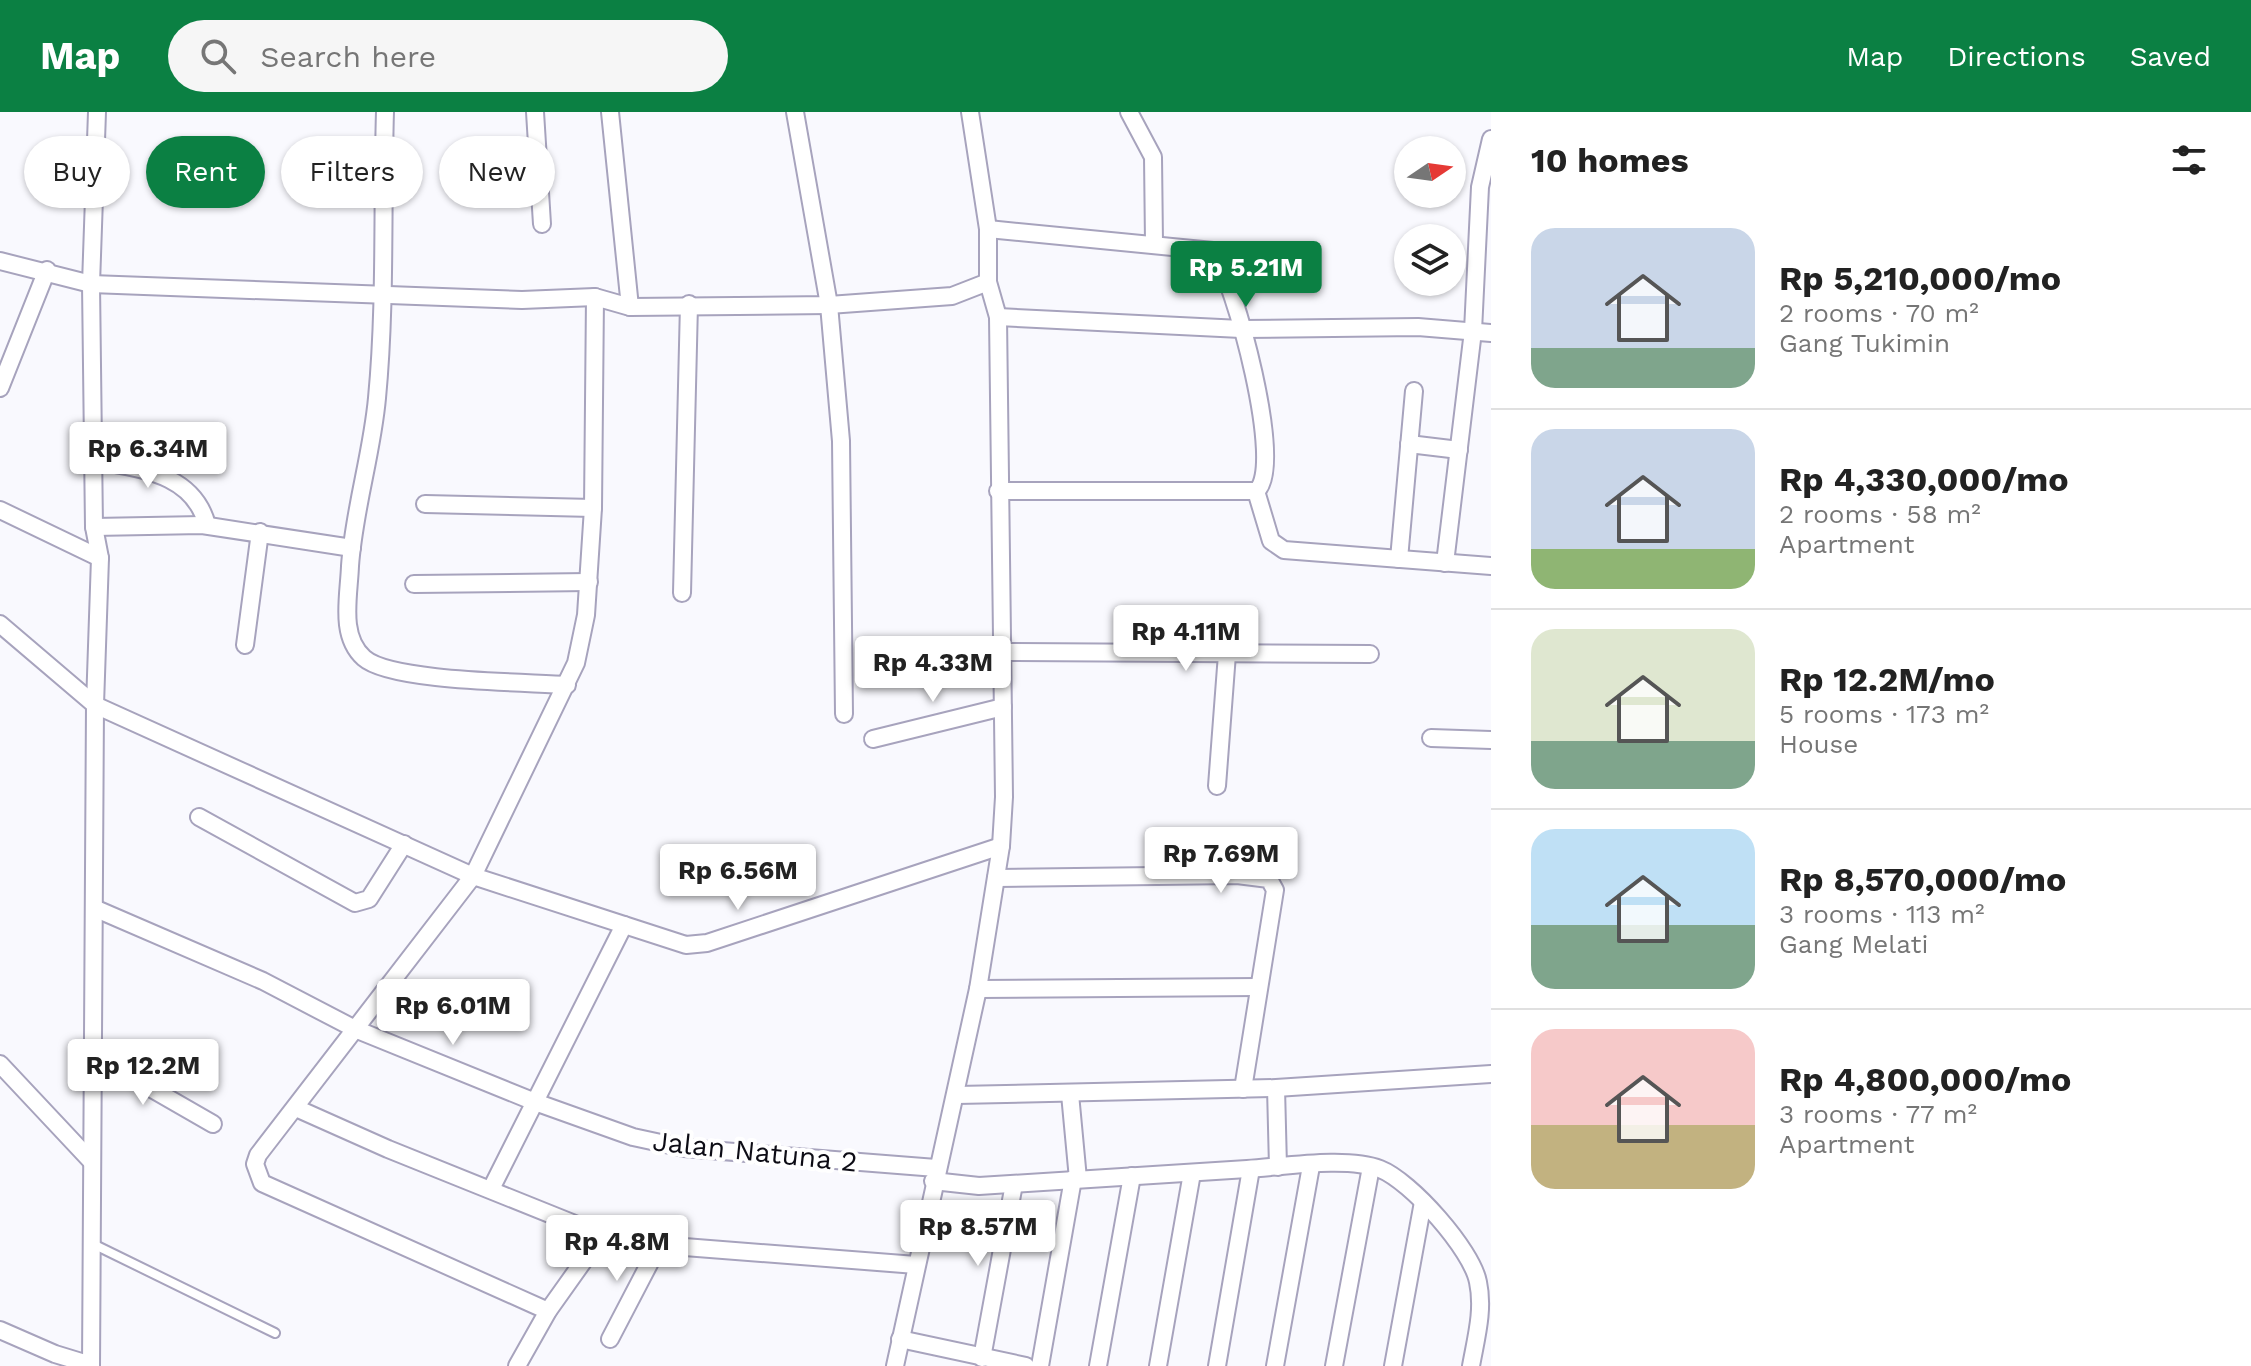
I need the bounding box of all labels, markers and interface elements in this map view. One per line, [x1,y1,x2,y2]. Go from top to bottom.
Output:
search box [168,20,728,92]
text: Map [40,34,120,78]
icon: search [196,34,240,78]
text: Search here [260,39,436,74]
text: Map [1846,40,1903,73]
text: Directions [1947,40,2086,73]
text: Saved [2130,40,2211,73]
chip: Buy [24,136,130,208]
chip: Rent [146,136,265,208]
chip: Filters [281,136,423,208]
chip: New [439,136,555,208]
north arrow [1394,136,1466,208]
map controls [1394,136,1466,296]
icon: filters [2167,138,2211,182]
text: 10 homes [1531,140,1689,180]
button: layers [1394,224,1466,296]
pin: Rp 5.21M [1163,241,1329,309]
text: Rp 5.21M [1189,252,1303,282]
text: Rp 5,210,000/mo [1779,258,2061,298]
icon: home [1595,260,1691,356]
text: 2 rooms · 70 m² [1779,298,1979,328]
text: Gang Tukimin [1779,328,1950,358]
pin: Rp 6.34M [65,422,231,490]
text: Rp 6.34M [87,433,209,463]
text: Rp 4,330,000/mo [1779,459,2069,499]
icon: home [1595,461,1691,557]
text: 2 rooms · 58 m² [1779,499,1981,529]
text: Apartment [1779,529,1915,559]
pin: Rp 4.11M [1103,605,1269,673]
text: Rp 4.11M [1131,616,1241,646]
pin: Rp 4.33M [850,636,1016,704]
text: Rp 4.33M [873,647,993,677]
text: Rp 12.2M/mo [1779,659,1995,699]
icon: home [1595,661,1691,757]
text: 5 rooms · 173 m² [1779,699,1989,729]
text: House [1779,729,1858,759]
pin: Rp 7.69M [1138,827,1304,895]
text: Rp 7.69M [1163,838,1279,868]
pin: Rp 6.56M [655,844,821,912]
text: Rp 6.56M [678,855,798,885]
text: Rp 8,570,000/mo [1779,859,2066,899]
icon: home [1595,861,1691,957]
text: 3 rooms · 113 m² [1779,899,1985,929]
text: Gang Melati [1779,929,1928,959]
pin: Rp 6.01M [370,979,536,1047]
text: Rp 6.01M [395,990,511,1020]
pin: Rp 12.2M [60,1039,226,1107]
text: Rp 12.2M [86,1050,200,1080]
text: Rp 4,800,000/mo [1779,1059,2071,1099]
icon: home [1595,1061,1691,1157]
text: 3 rooms · 77 m² [1779,1099,1977,1129]
street label: Jalan Natuna 2 [651,1124,859,1179]
text: Apartment [1779,1129,1915,1159]
pin: Rp 8.57M [895,1200,1061,1268]
text: Rp 8.57M [918,1211,1038,1241]
pin: Rp 4.8M [543,1215,691,1283]
text: Rp 4.8M [564,1226,670,1256]

